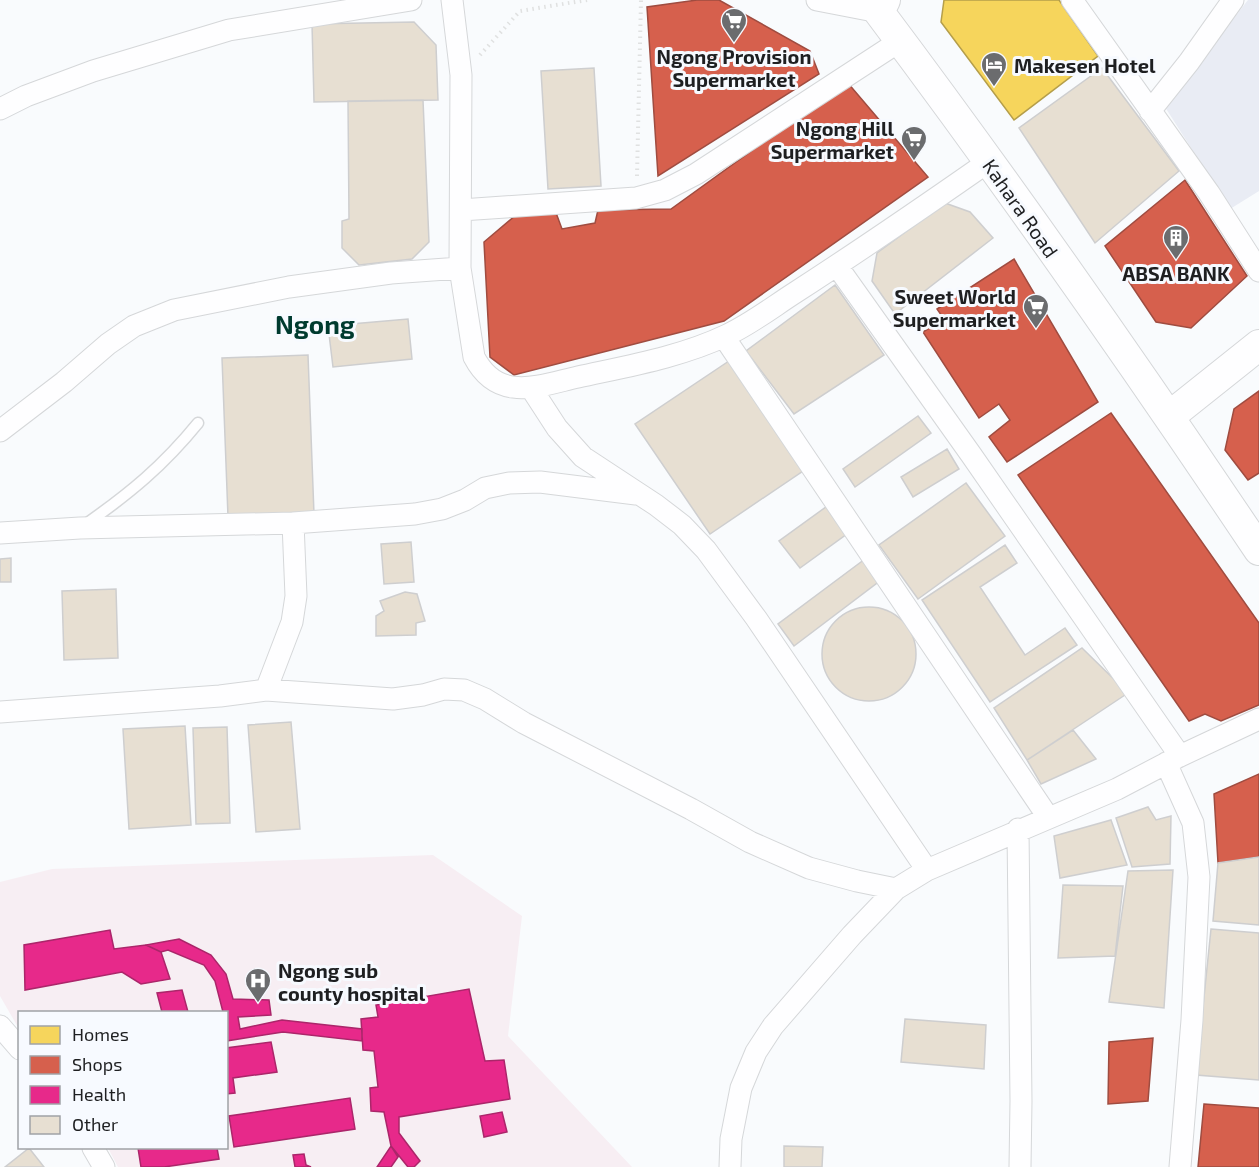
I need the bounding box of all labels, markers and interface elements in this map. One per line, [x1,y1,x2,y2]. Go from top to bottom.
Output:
supermarket icon: Ngong Provision Supermarket [719,6,749,44]
place label: Ngong Provision Supermarket [657,44,811,91]
hotel icon: Makesen Hotel [979,50,1009,88]
place label: Makesen Hotel [1014,53,1156,77]
place label: Ngong Hill Supermarket [771,116,894,163]
supermarket icon: Ngong Hill Supermarket [899,124,929,162]
street label: Kahara Road [978,154,1064,262]
building icon: ABSA BANK [1161,223,1191,261]
place label: ABSA BANK [1122,261,1230,285]
place label: Sweet World Supermarket [893,284,1016,331]
supermarket icon: Sweet World Supermarket [1021,292,1051,330]
district label: Ngong [275,308,355,339]
place label: Ngong sub county hospital [278,958,426,1006]
hospital icon: Ngong sub county hospital [243,966,273,1004]
legend [18,1011,228,1149]
text: Homes [72,1023,129,1045]
text: Shops [72,1053,122,1075]
text: Health [72,1083,126,1105]
text: Other [72,1113,118,1135]

